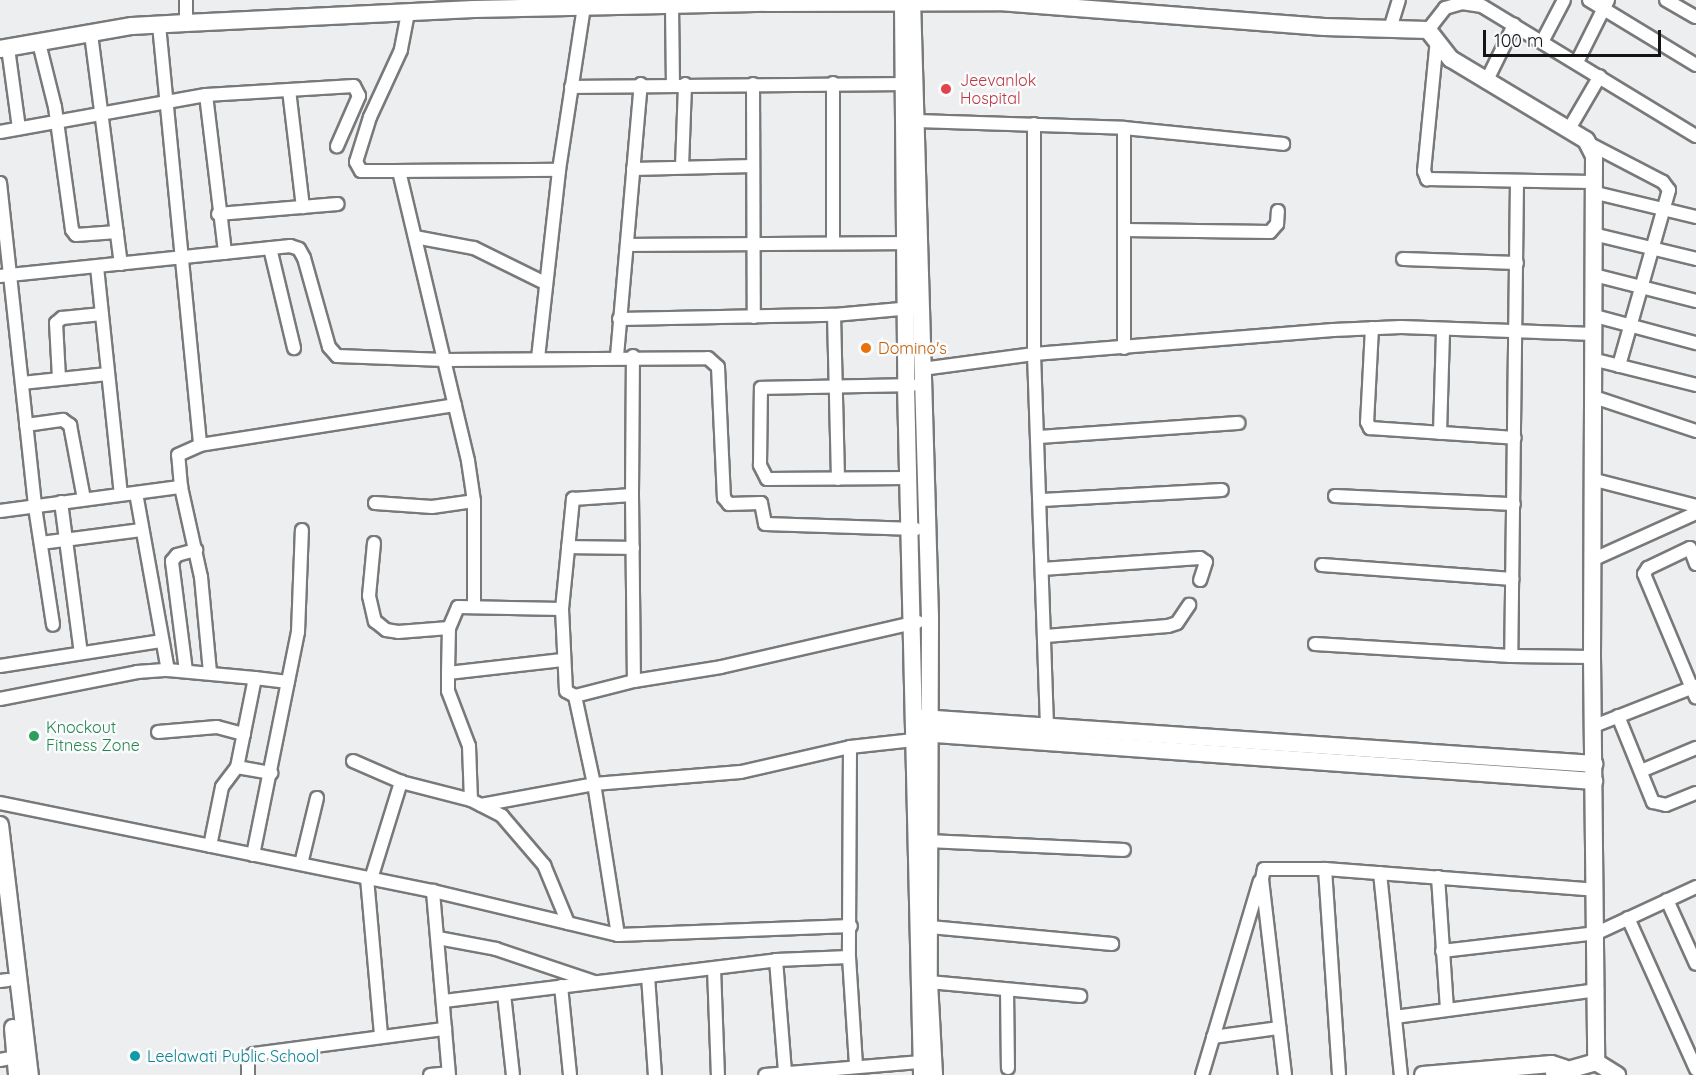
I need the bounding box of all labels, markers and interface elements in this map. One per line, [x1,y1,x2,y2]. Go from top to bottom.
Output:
scale bar [1486,18,1664,56]
text: 100 m [1494,29,1543,52]
place label: Jeevanlok Hospital [960,70,1036,108]
marker: Jeevanlok Hospital [937,80,955,98]
place label: Domino's [878,338,947,358]
marker: Domino's [859,341,873,355]
place label: Knockout Fitness Zone [46,717,140,755]
marker: Knockout Fitness Zone [27,729,41,743]
place label: Leelawati Public School [147,1046,319,1066]
marker: Leelawati Public School [128,1049,142,1063]

